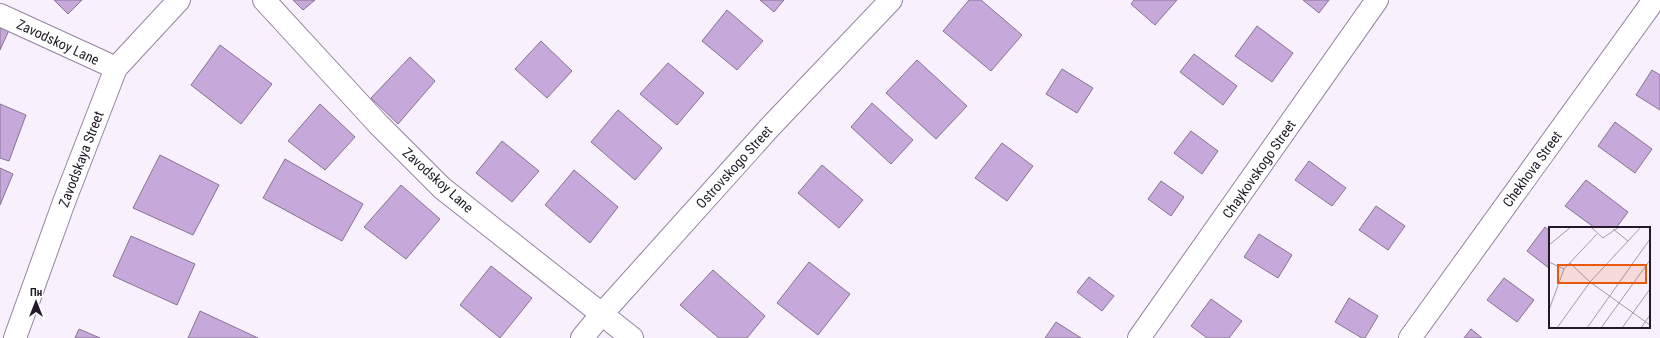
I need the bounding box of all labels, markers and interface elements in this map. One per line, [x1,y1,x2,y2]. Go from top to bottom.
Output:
street label: Zavodskoy Lane [14,16,102,68]
street label: Zavodskaya Street [55,109,107,209]
street label: Chaykovskogo Street [1219,117,1299,221]
street label: Ostrovskogo Street [693,122,775,212]
street label: Chekhova Street [1499,128,1565,210]
street label: Zavodskoy Lane [400,144,477,216]
inset map [1549,227,1650,328]
north arrow [16,282,56,322]
text: Пн [30,286,42,299]

